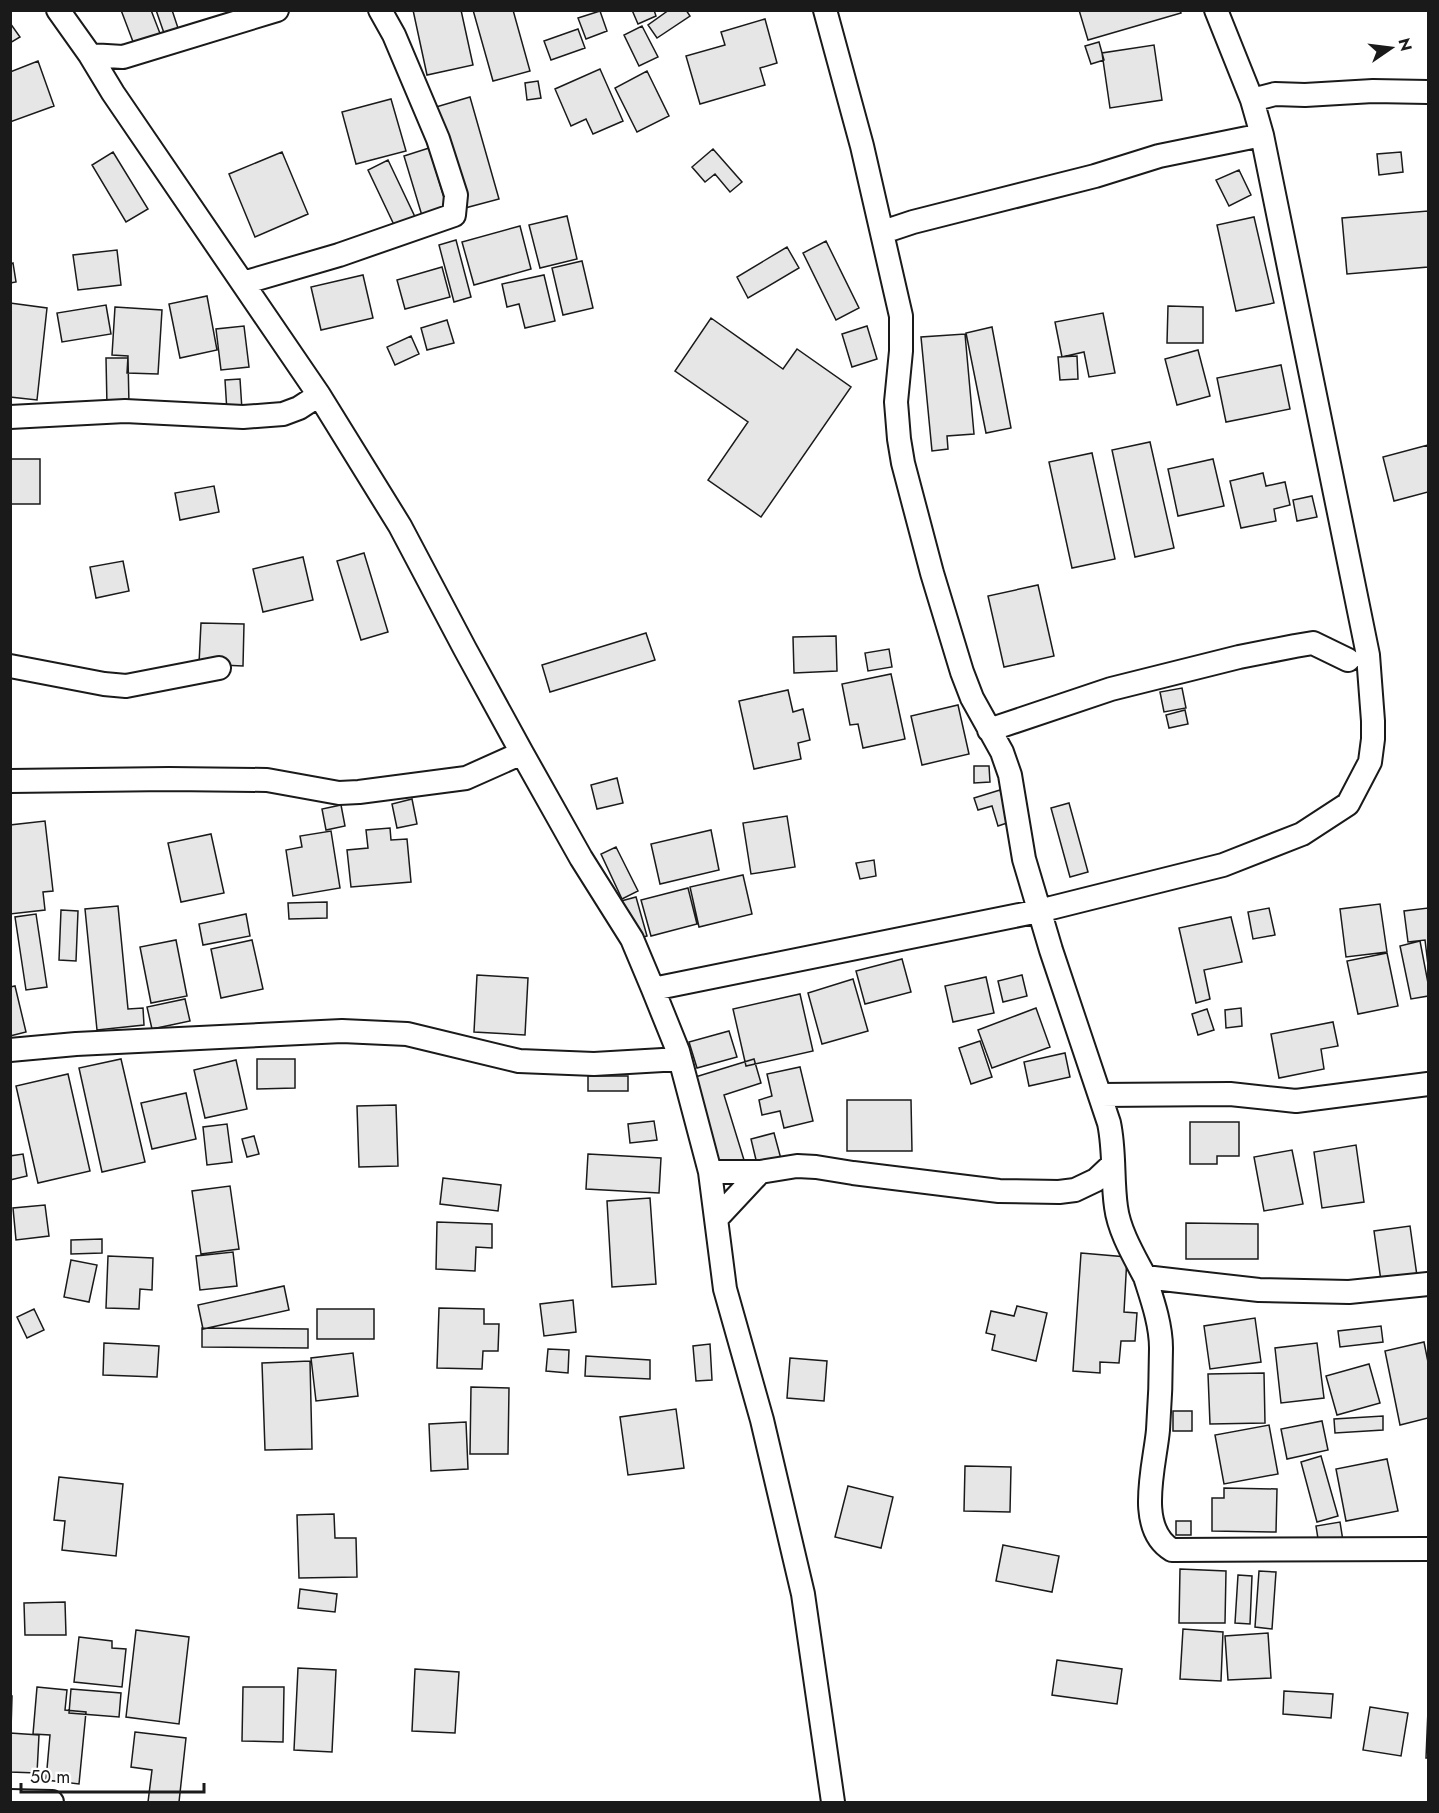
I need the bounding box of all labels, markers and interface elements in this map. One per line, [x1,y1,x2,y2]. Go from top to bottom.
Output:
north arrow [1361,18,1421,78]
text: N [1392,36,1418,53]
scale bar [21,1756,204,1794]
text: 50 m [30,1764,70,1790]

